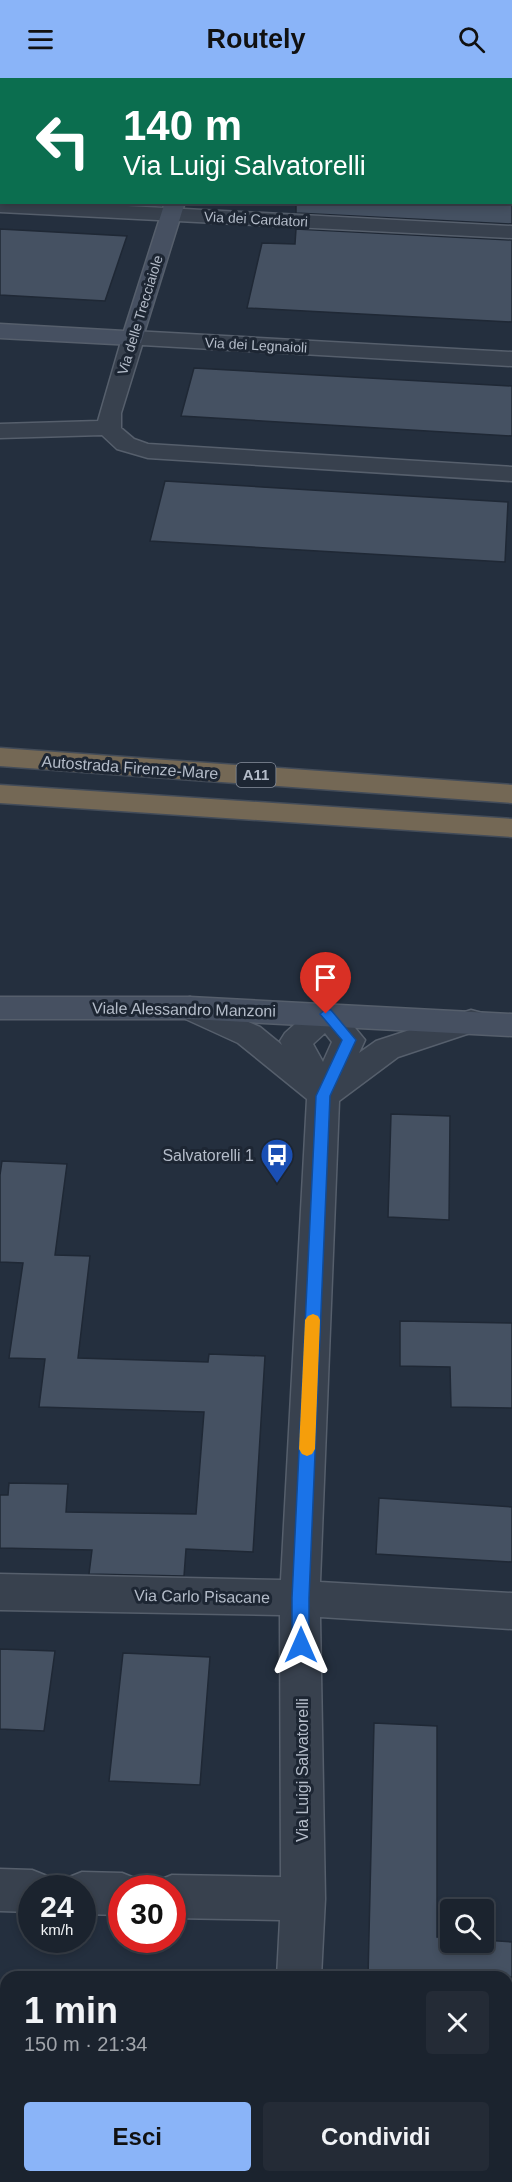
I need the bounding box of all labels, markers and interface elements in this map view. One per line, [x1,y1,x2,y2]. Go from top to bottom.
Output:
icon: menu [24,23,57,56]
icon: search [455,23,488,56]
text: Routely [206,24,306,54]
icon: left [24,102,102,180]
text: 140 m [123,102,242,149]
text: Via Luigi Salvatorelli [123,151,366,181]
street label: Via dei Cardatori [204,208,308,230]
street label: Via delle Trecciaiole [114,253,166,377]
street label: Via dei Legnaioli [204,334,308,356]
street label: Autostrada Firenze-Mare [41,753,219,782]
road number: A11 [236,763,276,787]
pin [300,952,351,1014]
icon: arrive [309,961,342,994]
street label: Viale Alessandro Manzoni [92,999,276,1020]
bus stop icon: Salvatorelli 1 [259,1137,295,1184]
place label: Salvatorelli 1 [162,1147,254,1164]
street label: Via Carlo Pisacane [134,1587,270,1606]
position arrow [269,1613,333,1677]
street label: Via Luigi Salvatorelli [294,1698,311,1842]
speed limit sign: 30 [108,1875,186,1953]
text: 24 [40,1890,74,1923]
map controls [440,1899,494,1953]
button: search [440,1899,494,1953]
text: km/h [41,1921,73,1938]
text: 1 min [24,1990,118,2031]
button: close [426,1991,489,2054]
text: 150 m · 21:34 [24,2033,147,2055]
button: Esci [24,2102,251,2171]
button: Condividi [263,2102,489,2171]

